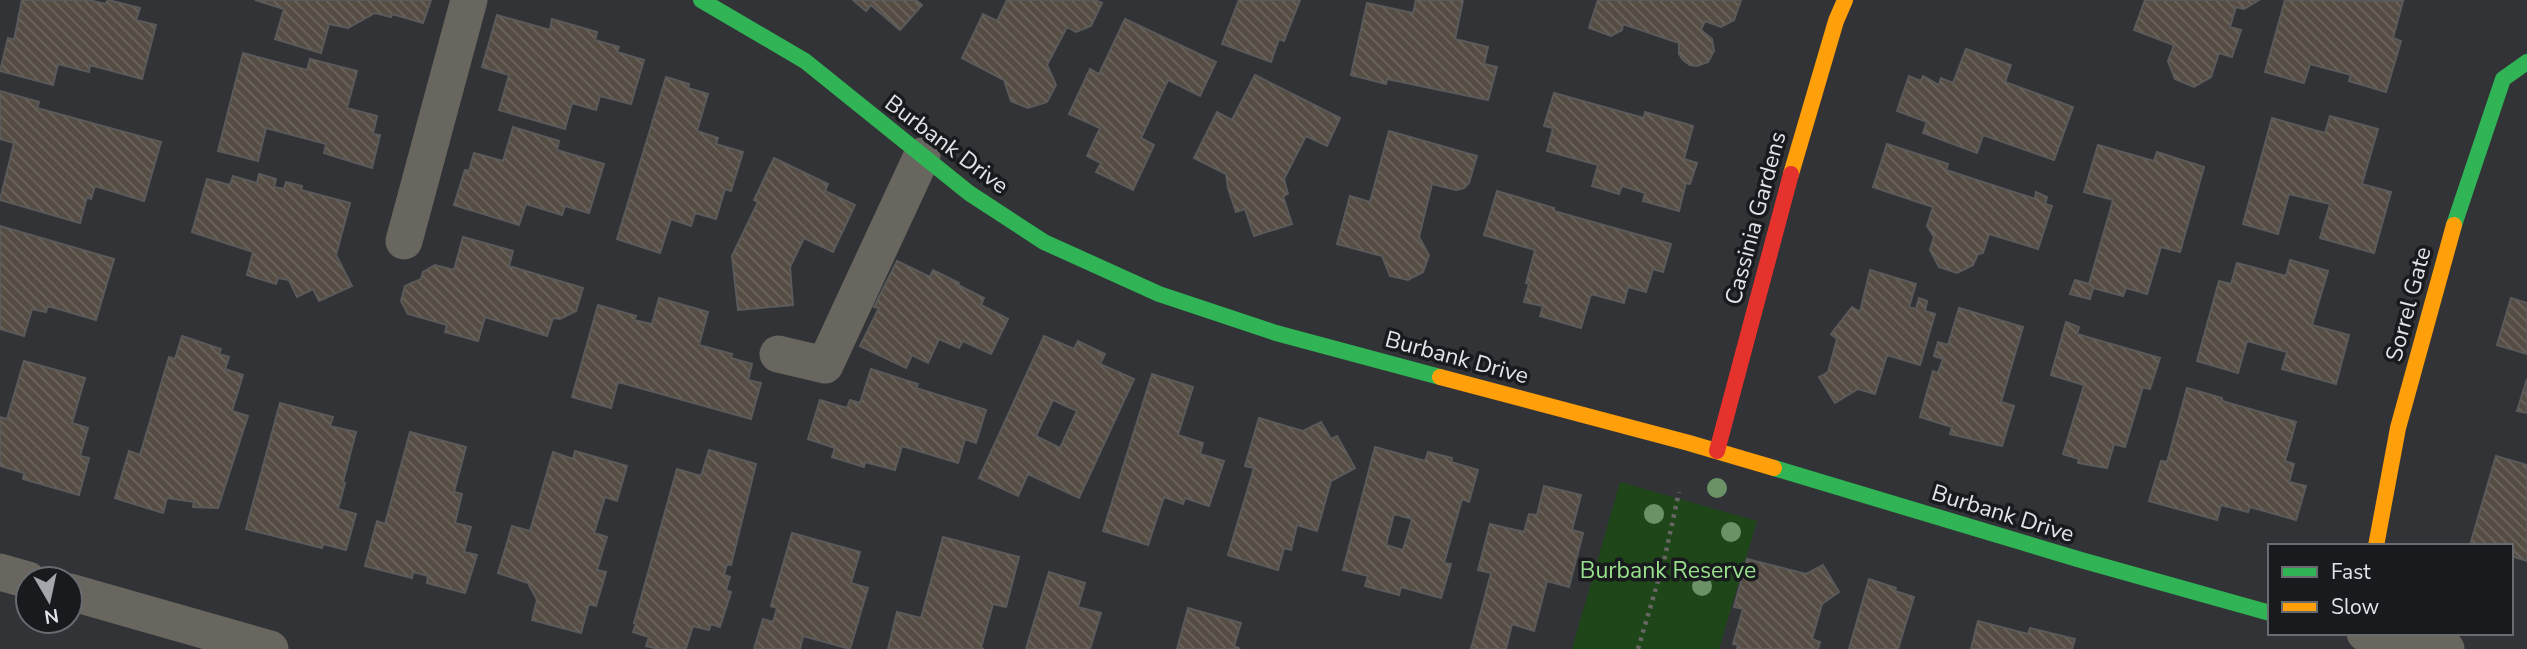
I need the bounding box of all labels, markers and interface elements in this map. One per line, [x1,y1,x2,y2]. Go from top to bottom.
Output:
street label: Burbank Drive [879,88,1015,201]
street label: Cassinia Gardens [1717,128,1793,308]
street label: Sorrel Gate [2378,243,2439,365]
street label: Burbank Drive [1382,323,1532,392]
street label: Burbank Drive [1928,477,2078,550]
legend [2268,544,2513,635]
park label: Burbank Reserve [1580,555,1756,586]
text: Fast [2331,558,2371,586]
north arrow [14,565,84,635]
text: Slow [2331,593,2380,621]
text: N [42,602,61,630]

